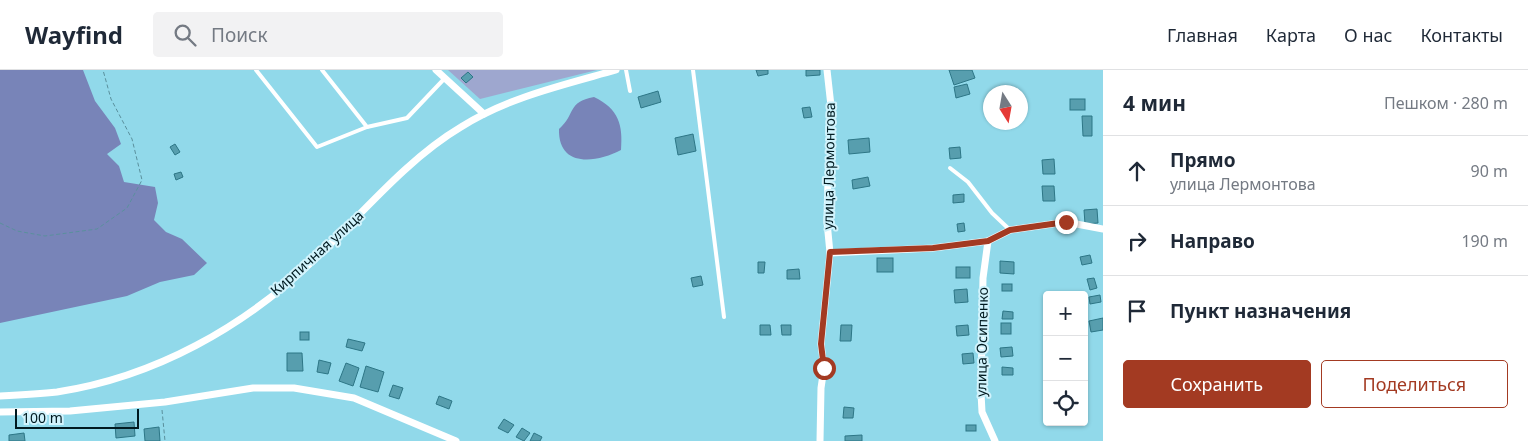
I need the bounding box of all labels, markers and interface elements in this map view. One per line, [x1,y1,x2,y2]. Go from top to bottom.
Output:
search box [153,12,503,57]
text: Wayfind [25,18,123,51]
icon: search [171,21,199,49]
text: Поиск [211,22,268,48]
text: Главная [1167,23,1238,47]
text: Карта [1266,23,1316,47]
text: О нас [1344,23,1392,47]
text: Контакты [1420,23,1503,47]
north arrow [983,85,1028,130]
text: 4 мин [1123,89,1186,117]
text: Пешком · 280 m [1384,92,1508,114]
street label: улица Лермонтова [818,102,839,230]
text: Прямо [1170,147,1236,173]
icon: ahead [1123,157,1151,185]
text: 90 m [1471,160,1508,182]
text: улица Лермонтова [1170,173,1316,195]
street label: Кирпичная улица [266,206,367,300]
route end [1055,211,1078,234]
icon: right [1123,227,1151,255]
text: Направо [1170,228,1255,254]
text: 190 m [1461,230,1508,252]
street label: улица Осипенко [971,287,992,397]
map controls [1043,291,1088,426]
button: + [1043,291,1088,336]
icon: arrive [1123,297,1151,325]
text: Пункт назначения [1170,298,1351,324]
button: − [1043,336,1088,381]
route start [813,357,836,380]
button: Сохранить [1123,360,1311,408]
button: Поделиться [1321,360,1508,408]
button: locate [1043,381,1088,426]
scale bar [15,406,139,429]
text: 100 m [22,408,63,427]

